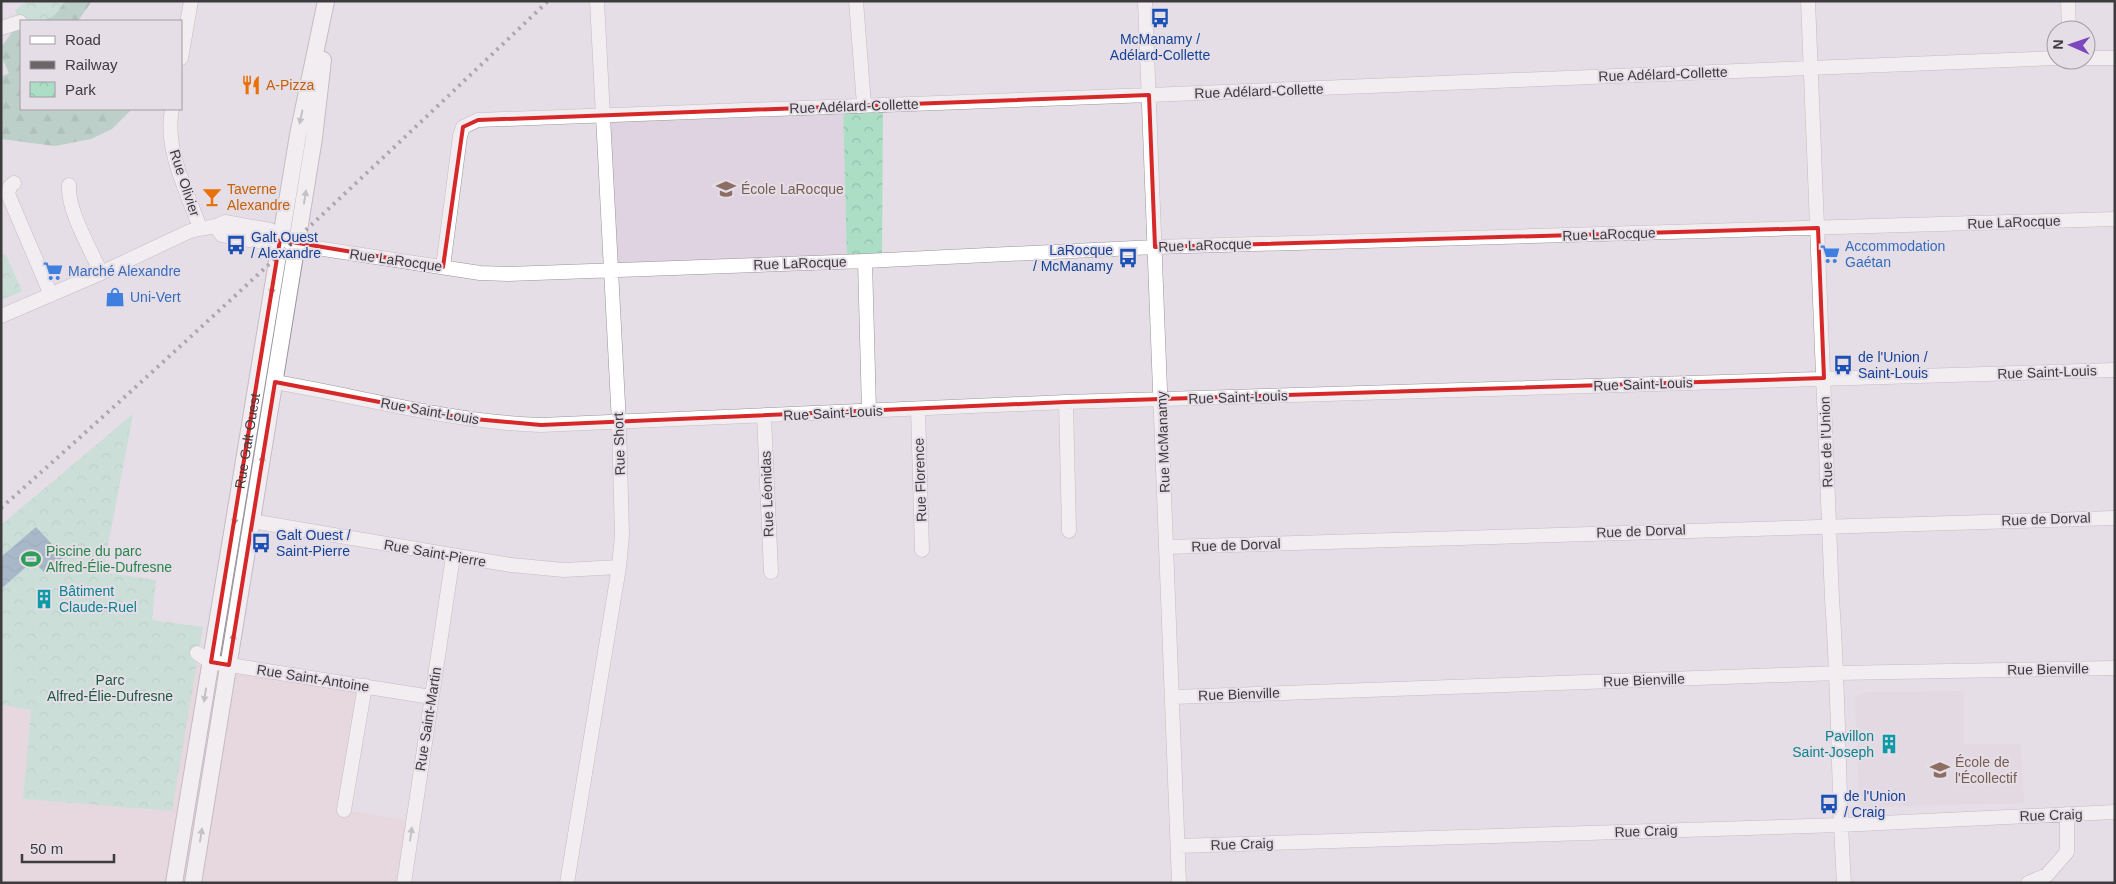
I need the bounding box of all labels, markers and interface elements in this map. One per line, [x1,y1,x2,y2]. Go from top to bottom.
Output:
bus stop icon: McManamy / Adélard-Collette [1149,7,1171,29]
legend [20,20,182,110]
north arrow [2046,20,2096,70]
text: Road [65,31,101,48]
place label: McManamy / Adélard-Collette [1110,31,1210,63]
text: N [2050,39,2066,50]
text: Railway [65,56,118,73]
street label: Rue Adélard-Collette [1598,64,1728,84]
restaurant icon: A-Pizza [240,74,262,96]
place label: A-Pizza [266,77,314,93]
text: Park [65,81,96,98]
street label: Rue Adélard-Collette [1194,81,1324,101]
street label: Rue Adélard-Collette [789,96,919,116]
one-way arrow [297,110,305,125]
street label: Rue Olivier [167,148,203,219]
school or university icon: École LaRocque [715,178,737,200]
place label: Taverne Alexandre [227,181,290,213]
place label: École LaRocque [741,181,844,197]
bar icon: Taverne Alexandre [201,186,223,208]
one-way arrow [301,189,309,205]
street label: Rue LaRocque [1967,212,2061,232]
street label: Rue LaRocque [1562,224,1656,244]
place label: Galt Ouest / Alexandre [251,229,321,261]
bus stop icon: Galt Ouest / Alexandre [225,234,247,256]
street label: Rue LaRocque [1158,235,1252,255]
place label: Accommodation Gaétan [1845,238,1945,270]
place label: LaRocque / McManamy [1033,242,1113,274]
supermarket icon: Accommodation Gaétan [1819,243,1841,265]
street label: Rue LaRocque [349,246,444,274]
bus stop icon: LaRocque / McManamy [1117,247,1139,269]
street label: Rue LaRocque [753,253,847,273]
supermarket icon: Marché Alexandre [42,260,64,282]
place label: Marché Alexandre [68,263,181,279]
one-way arrow [268,280,276,296]
shop icon: Uni-Vert [104,286,126,308]
place label: Uni-Vert [130,289,181,305]
place label: de l'Union / Saint-Louis [1858,349,1928,381]
bus stop icon: de l'Union / Saint-Louis [1832,354,1854,376]
street label: Rue Saint-Louis [1997,362,2097,382]
street label: Rue Saint-Louis [1593,374,1693,394]
street label: Rue Saint-Louis [1188,387,1288,407]
street label: Rue McManamy [1153,391,1173,493]
street label: Rue Galt Ouest [231,392,263,490]
street label: Rue Saint-Louis [380,394,480,428]
street label: Rue de l'Union [1816,396,1836,488]
street label: Rue Saint-Louis [783,402,883,424]
street label: Rue Short [610,412,628,476]
street label: Rue Florence [911,438,929,522]
street label: Rue Léonidas [757,451,777,537]
one-way arrow [258,454,266,470]
street label: Rue de Dorval [2001,509,2091,529]
one-way arrow [230,510,238,526]
street label: Rue de Dorval [1596,521,1686,541]
place label: Galt Ouest / Saint-Pierre [276,527,351,559]
bus stop icon: Galt Ouest / Saint-Pierre [250,532,272,554]
street label: Rue de Dorval [1191,535,1281,555]
street label: Rue Saint-Pierre [383,536,488,570]
place label: Piscine du parc Alfred-Élie-Dufresne [46,543,172,575]
sports icon: Piscine du parc Alfred-Élie-Dufresne [20,548,42,570]
place label: Bâtiment Claude-Ruel [59,583,137,615]
building icon: Bâtiment Claude-Ruel [33,588,55,610]
one-way arrow [229,631,237,647]
street label: Rue Bienville [2007,660,2089,678]
street label: Rue Saint-Antoine [256,661,371,695]
street label: Rue Saint-Martin [412,666,444,772]
street label: Rue Bienville [1603,671,1685,689]
park label: Parc Alfred-Élie-Dufresne [47,672,173,704]
street label: Rue Bienville [1198,685,1280,703]
one-way arrow [201,687,209,703]
place label: Pavillon Saint-Joseph [1792,728,1874,760]
building icon: Pavillon Saint-Joseph [1878,733,1900,755]
place label: École de l'Écollectif [1955,754,2017,786]
school or university icon: École de l'Écollectif [1929,759,1951,781]
place label: de l'Union / Craig [1844,788,1906,820]
bus stop icon: de l'Union / Craig [1818,793,1840,815]
street label: Rue Craig [2019,806,2083,824]
street label: Rue Craig [1614,822,1678,840]
one-way arrow [197,826,205,842]
one-way arrow [407,826,415,842]
scale bar [22,832,115,864]
street label: Rue Craig [1210,835,1274,853]
text: 50 m [30,840,63,857]

